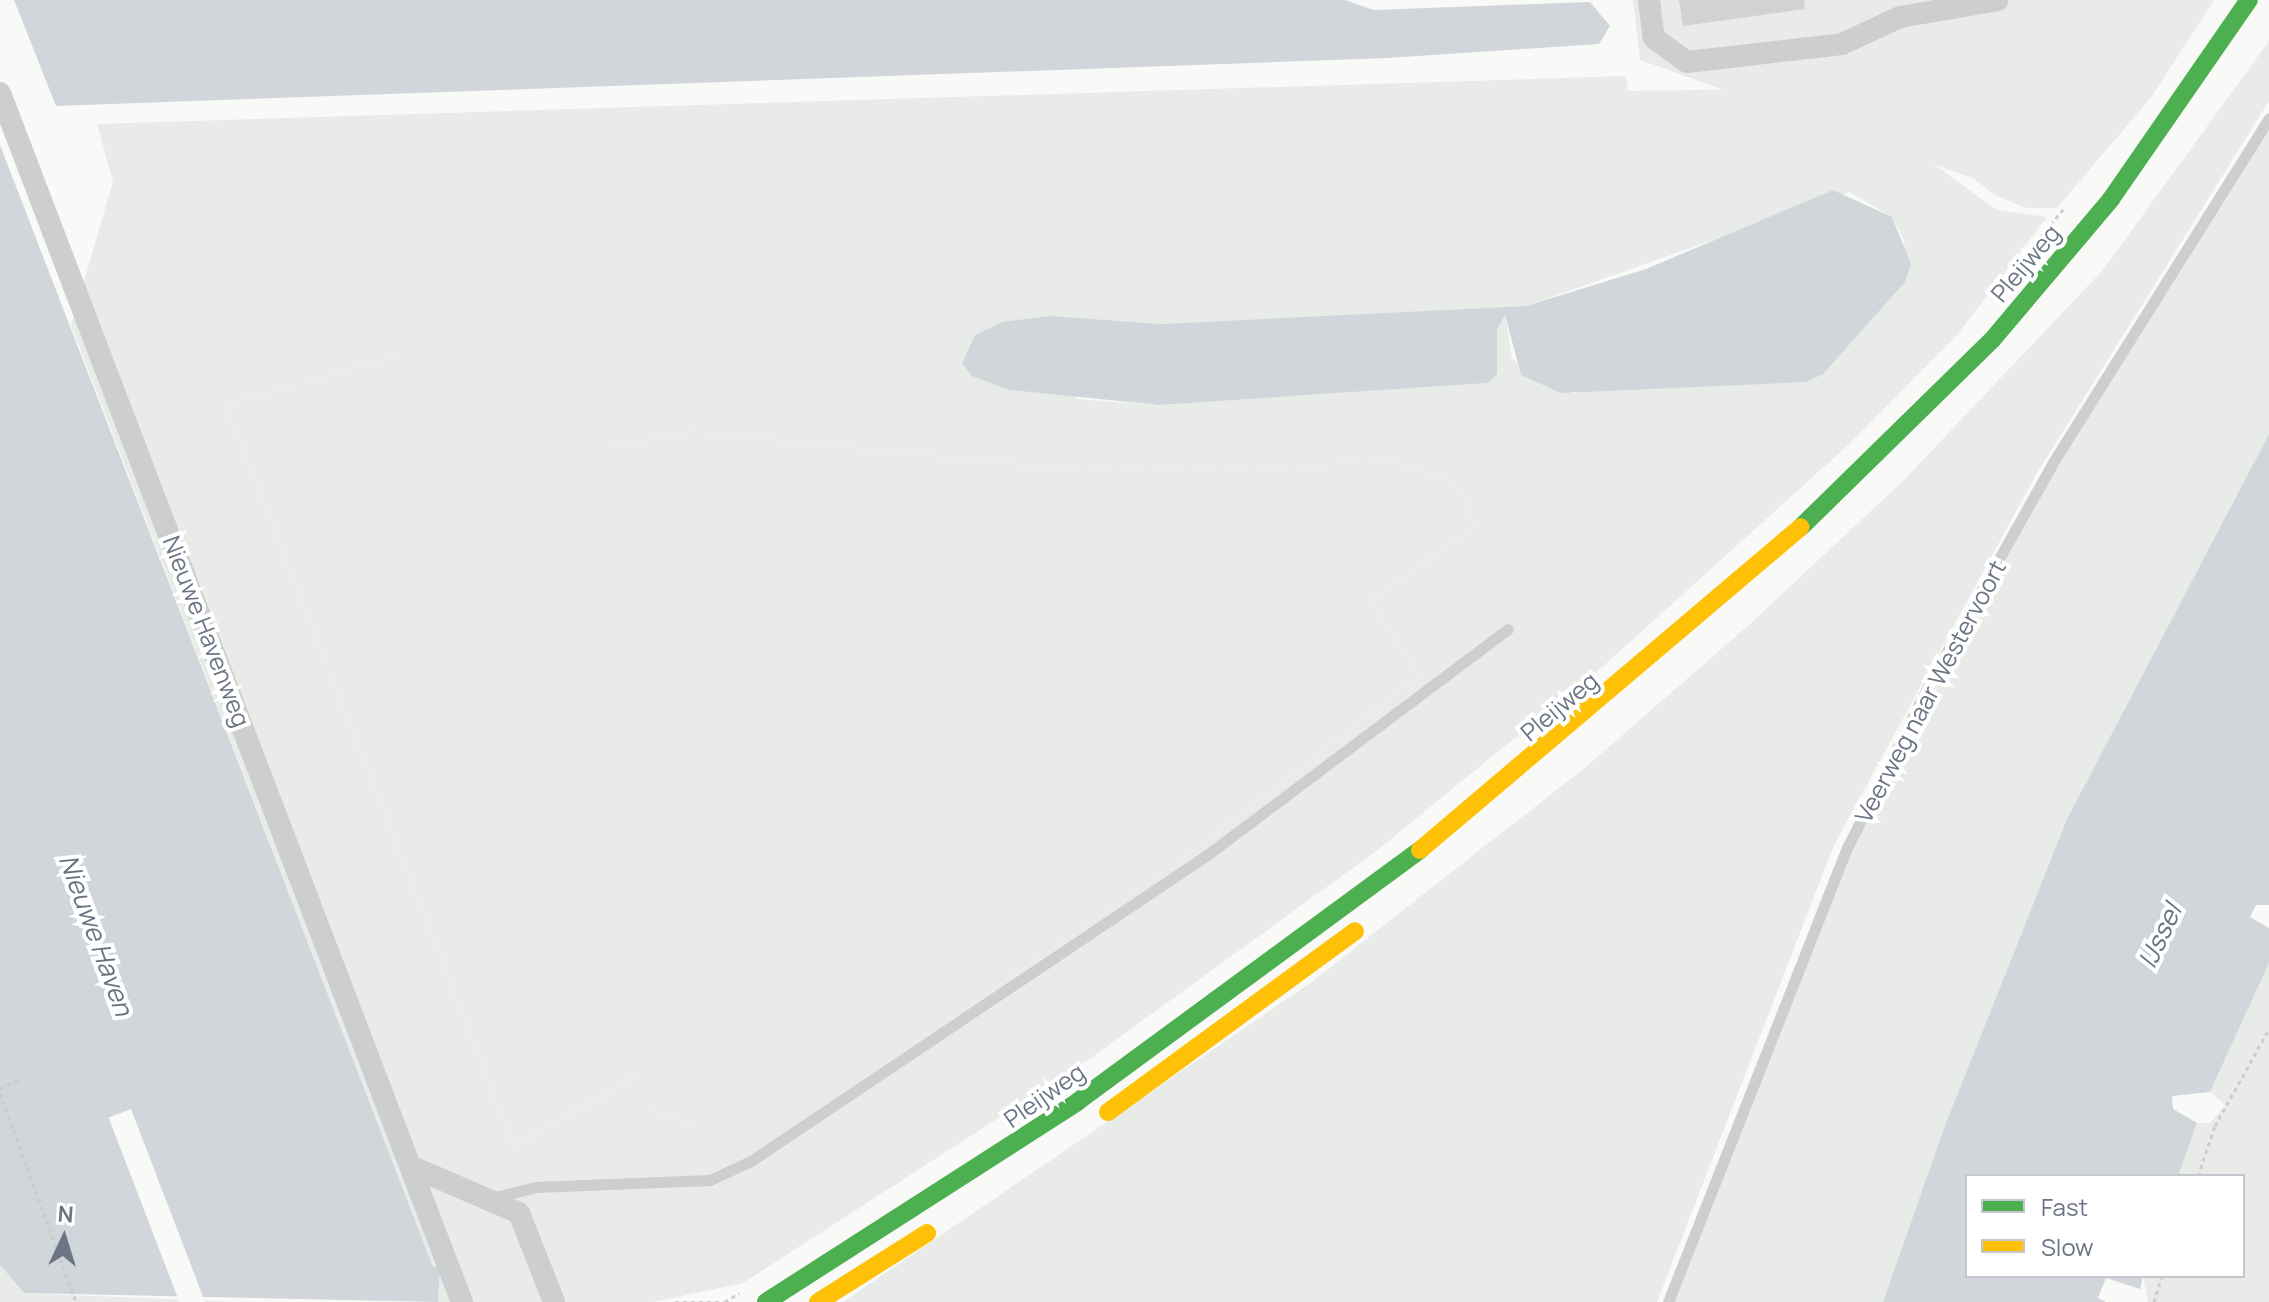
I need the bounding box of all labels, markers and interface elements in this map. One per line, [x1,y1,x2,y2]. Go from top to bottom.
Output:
street label: Pleijweg [1984,219,2066,307]
street label: Nieuwe Havenweg [157,531,257,731]
street label: Veerweg naar Westervoort [1849,555,2011,827]
street label: Pleijweg [1515,665,1603,747]
water label: Nieuwe Haven [52,850,140,1020]
water label: IJssel [2132,899,2188,973]
street label: Pleijweg [998,1057,1090,1133]
legend [1965,1174,2245,1278]
text: Fast [2041,1190,2088,1223]
north arrow [24,1198,104,1278]
text: N [57,1199,75,1230]
text: Slow [2041,1230,2094,1263]

